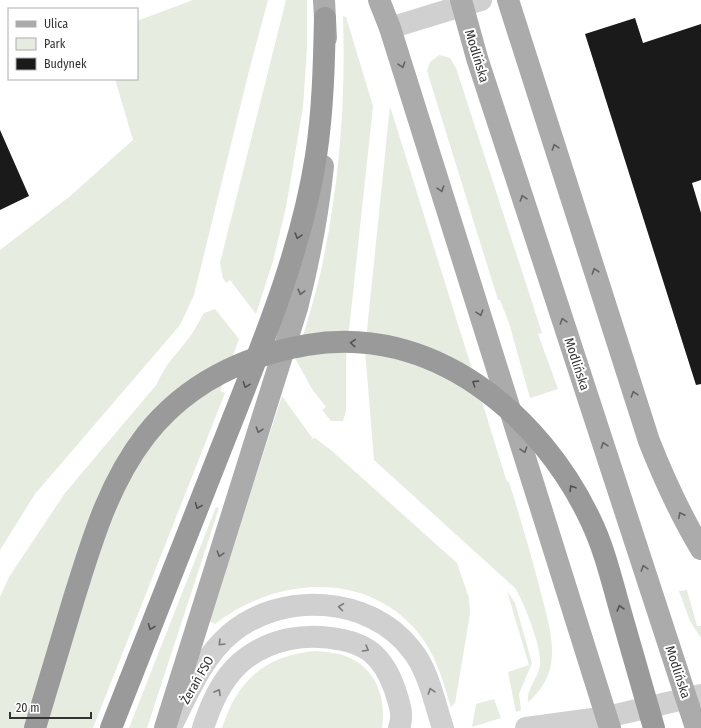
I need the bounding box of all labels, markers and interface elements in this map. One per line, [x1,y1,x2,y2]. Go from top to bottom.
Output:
legend [8,8,138,80]
text: Ulica [44,17,68,31]
street label: Modlińska [462,28,492,84]
text: Park [44,37,66,51]
text: Budynek [44,57,87,71]
one-way arrow [397,61,406,68]
one-way arrow [551,143,560,150]
one-way arrow [436,185,445,192]
one-way arrow [519,194,528,201]
one-way arrow [294,232,303,239]
one-way arrow [591,267,600,274]
one-way arrow [297,288,306,295]
one-way arrow [475,309,484,316]
one-way arrow [559,318,568,325]
street label: Modlińska [561,336,593,392]
one-way arrow [350,339,356,348]
one-way arrow [472,381,479,388]
one-way arrow [243,382,251,389]
one-way arrow [630,391,639,398]
one-way arrow [255,426,264,433]
one-way arrow [600,441,608,448]
one-way arrow [519,447,528,454]
one-way arrow [570,485,577,492]
one-way arrow [195,503,203,510]
one-way arrow [678,512,686,520]
one-way arrow [216,550,225,557]
one-way arrow [640,565,649,572]
one-way arrow [338,603,344,612]
one-way arrow [616,605,625,612]
one-way arrow [147,624,155,631]
one-way arrow [218,638,226,646]
street label: Modlińska [662,644,694,700]
one-way arrow [362,645,369,652]
street label: Żerań FSO [177,653,217,707]
one-way arrow [427,687,436,694]
one-way arrow [213,689,220,696]
scale bar [10,694,91,720]
text: 20 m [16,701,40,715]

